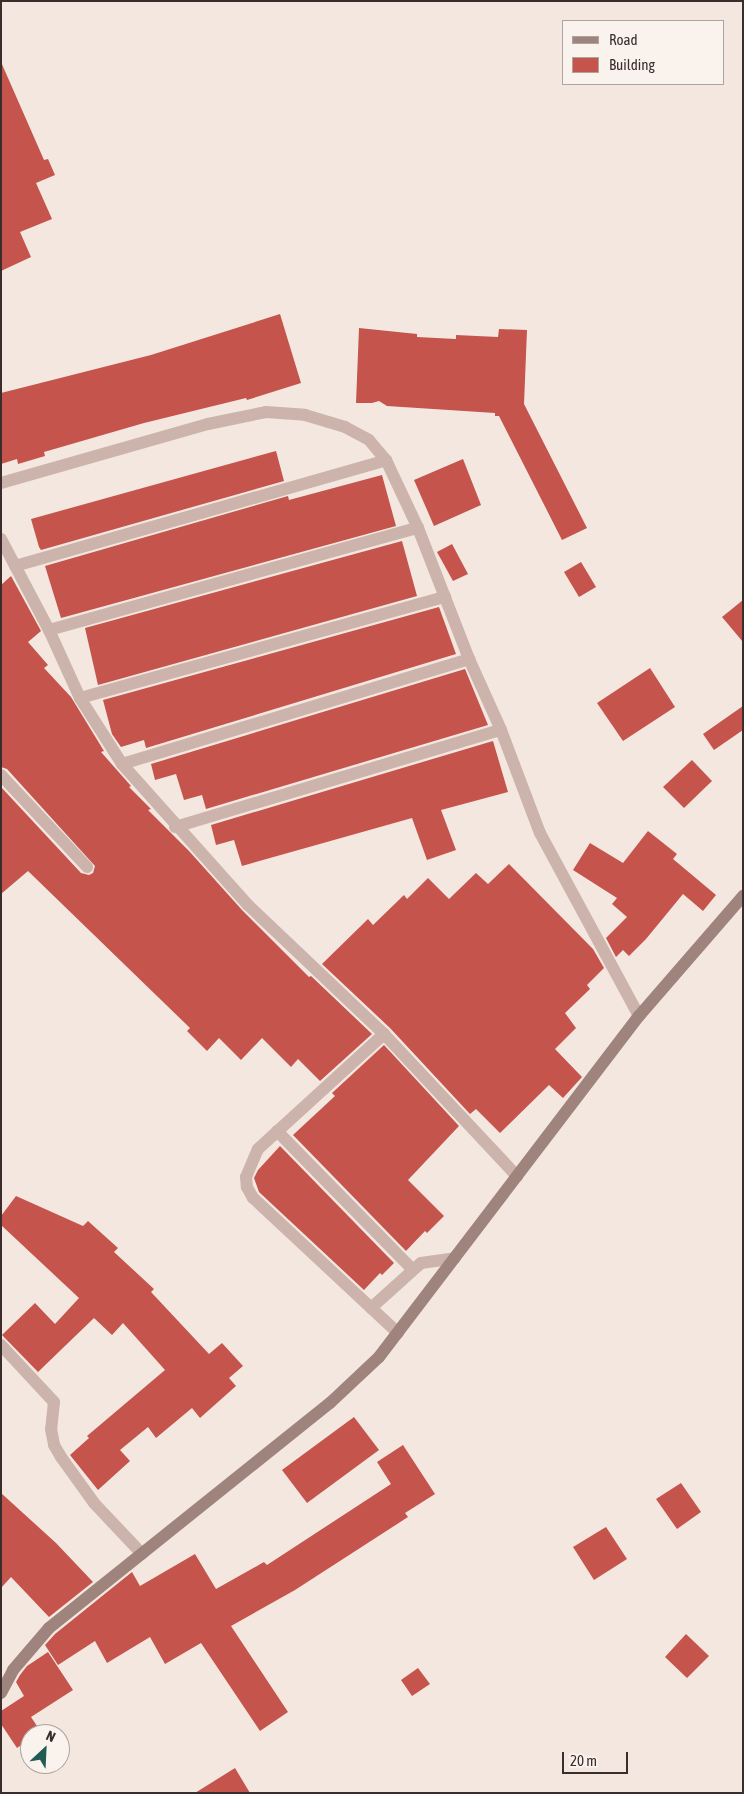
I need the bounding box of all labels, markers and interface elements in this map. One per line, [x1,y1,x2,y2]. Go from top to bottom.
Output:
legend [562,20,724,85]
text: Road [609,31,638,48]
text: Building [609,56,655,73]
north arrow [20,1724,70,1774]
text: N [44,1727,58,1745]
scale bar [564,1742,630,1774]
text: 20 m [570,1752,597,1769]

